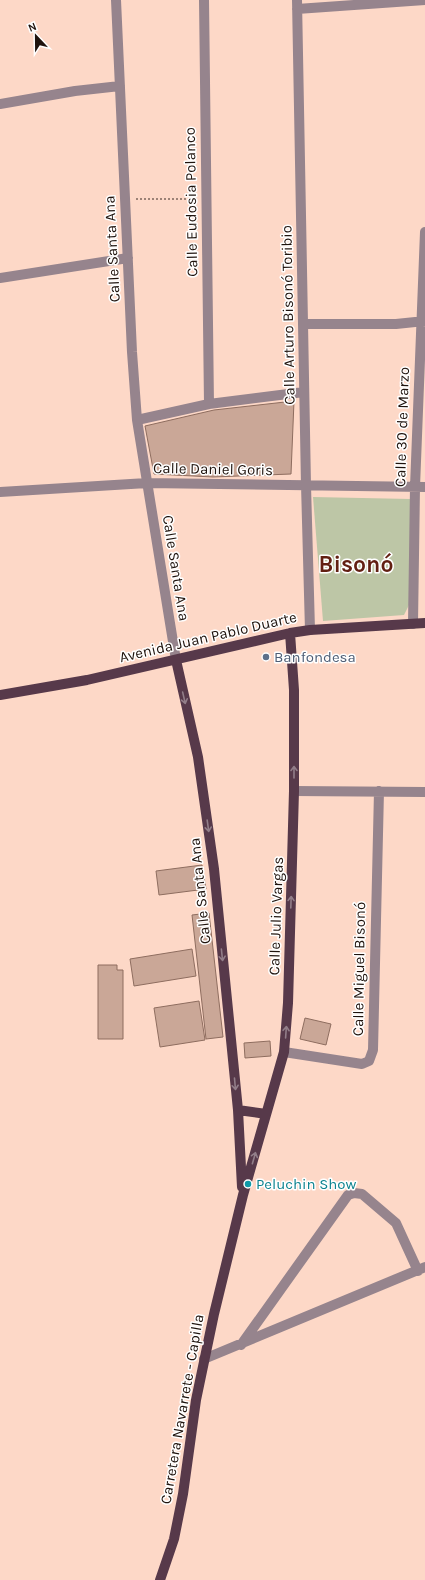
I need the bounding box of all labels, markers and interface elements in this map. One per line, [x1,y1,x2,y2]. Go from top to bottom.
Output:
north arrow [16,16,56,56]
text: N [26,20,39,35]
street label: Calle Eudosia Polanco [181,127,201,277]
street label: Calle Santa Ana [100,195,124,303]
street label: Calle Arturo Bisonó Toribio [277,225,299,405]
street label: Calle 30 de Marzo [391,367,413,487]
street label: Calle Daniel Goris [153,459,273,479]
street label: Calle Santa Ana [159,514,193,622]
district label: Bisonó [319,551,393,578]
street label: Avenida Juan Pablo Duarte [118,608,298,666]
place label: Banfondesa [274,648,356,666]
marker: Banfondesa [261,652,271,662]
one-way arrow [181,691,189,704]
one-way arrow [290,766,298,779]
one-way arrow [204,819,212,832]
street label: Calle Santa Ana [185,837,215,945]
street label: Calle Julio Vargas [265,856,287,976]
one-way arrow [287,896,295,909]
street label: Calle Miguel Bisonó [349,902,369,1036]
one-way arrow [219,948,226,961]
one-way arrow [282,1026,289,1039]
one-way arrow [232,1077,239,1090]
one-way arrow [251,1152,258,1165]
place label: Peluchin Show [256,1175,356,1193]
marker: Peluchin Show [243,1179,253,1189]
street label: Carretera Navarrete - Capilla [156,1313,208,1505]

